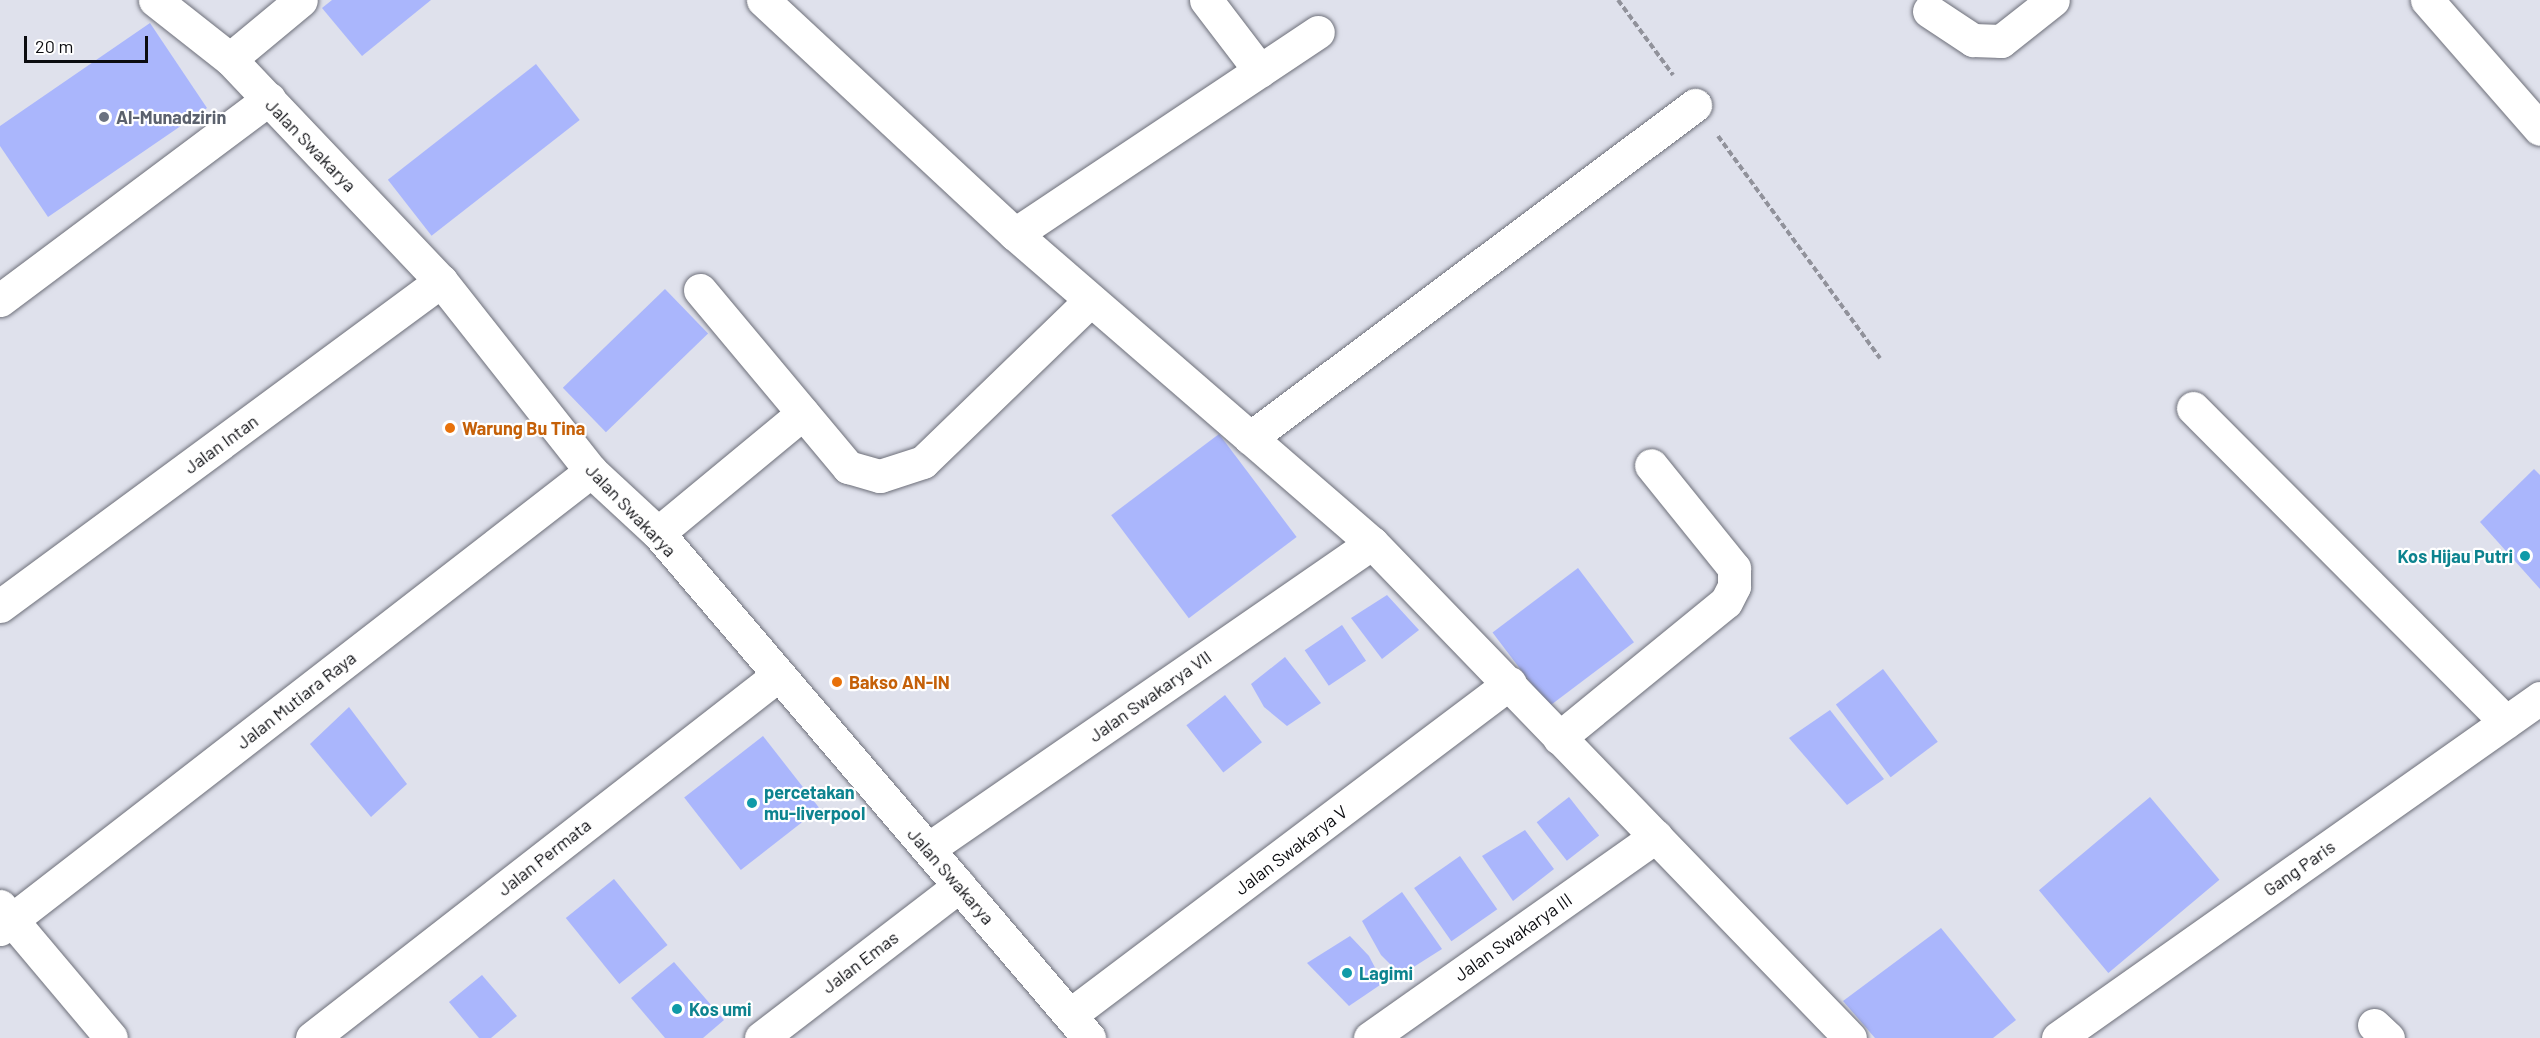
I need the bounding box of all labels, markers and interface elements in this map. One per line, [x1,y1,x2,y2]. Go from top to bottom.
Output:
scale bar [27,24,152,62]
text: 20 m [35,35,73,57]
street label: Jalan Swakarya [261,94,361,196]
place label: Al-Munadzirin [116,106,226,128]
marker: Al-Munadzirin [97,110,111,124]
street label: Jalan Intan [180,410,262,478]
place label: Warung Bu Tina [462,417,585,439]
marker: Warung Bu Tina [443,421,457,435]
street label: Jalan Swakarya [581,459,681,561]
place label: Kos Hijau Putri [2397,545,2513,567]
marker: Kos Hijau Putri [2518,549,2532,563]
street label: Jalan Swakarya VII [1085,646,1215,746]
street label: Jalan Mutiara Raya [232,647,360,753]
place label: Bakso AN-IN [849,671,950,693]
marker: Bakso AN-IN [830,675,844,689]
place label: percetakan mu-liverpool [764,782,865,824]
marker: percetakan mu-liverpool [745,796,759,810]
street label: Jalan Swakarya V [1230,801,1352,899]
street label: Jalan Permata [493,814,595,900]
street label: Jalan Swakarya [903,823,999,929]
street label: Gang Paris [2259,835,2339,901]
street label: Jalan Swakarya III [1450,888,1576,986]
street label: Jalan Emas [818,926,902,998]
place label: Lagimi [1359,962,1413,984]
marker: Lagimi [1340,966,1354,980]
place label: Kos umi [689,998,752,1020]
marker: Kos umi [670,1002,684,1016]

